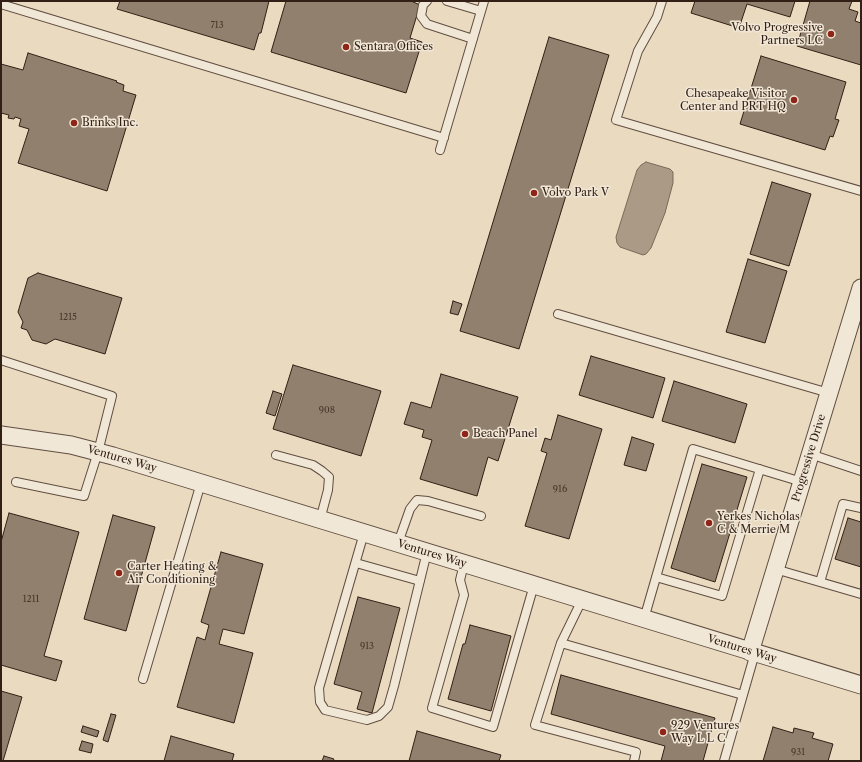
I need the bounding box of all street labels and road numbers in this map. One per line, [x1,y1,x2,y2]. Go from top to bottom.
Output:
street label: Progressive Drive [789,413,829,503]
street label: Ventures Way [86,443,158,475]
street label: Ventures Way [396,537,468,571]
street label: Ventures Way [706,632,778,666]

